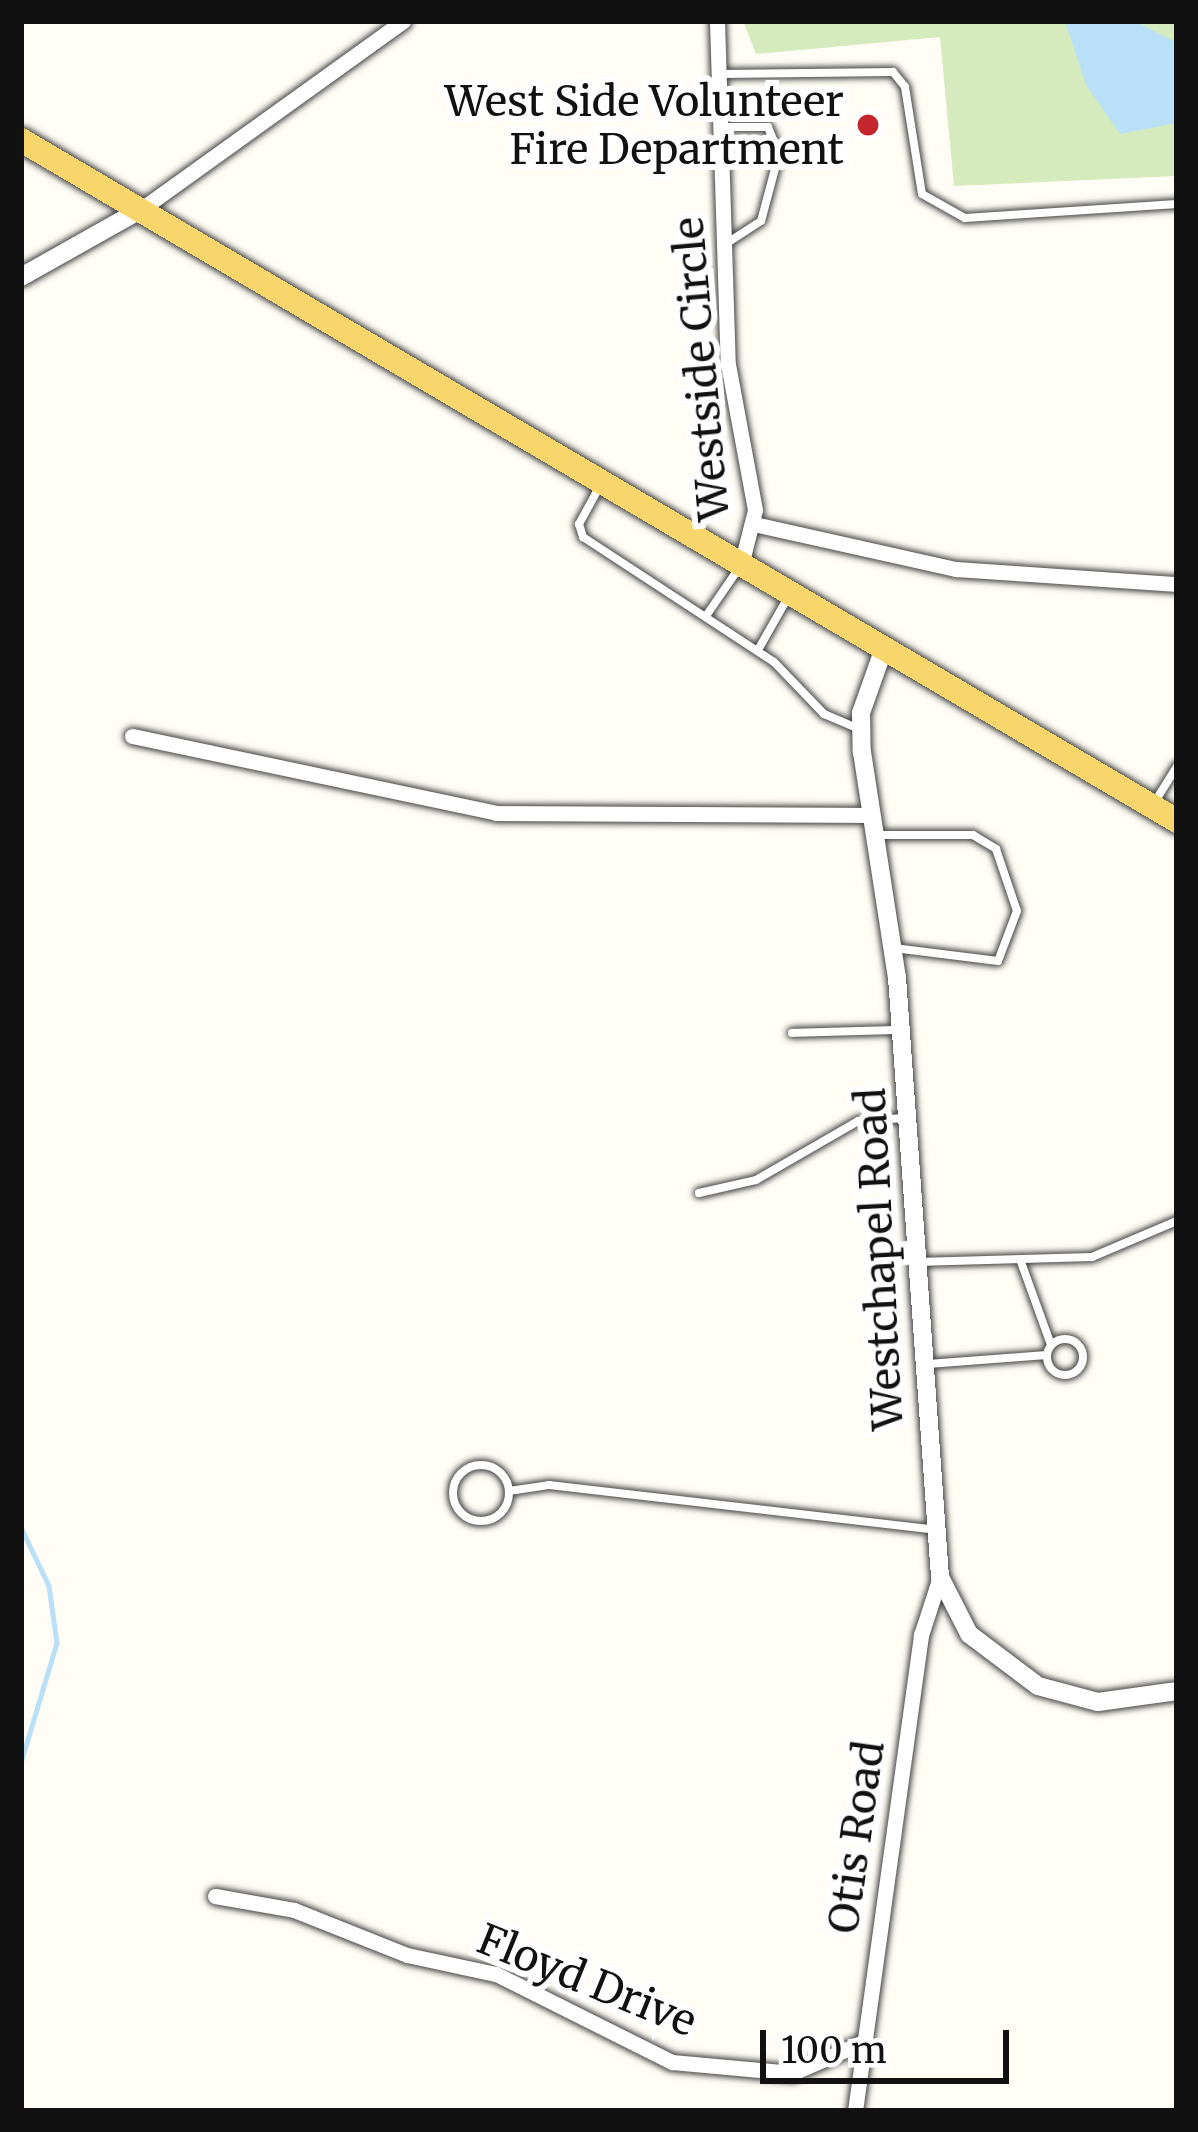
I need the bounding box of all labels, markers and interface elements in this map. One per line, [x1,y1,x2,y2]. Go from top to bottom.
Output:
place label: West Side Volunteer Fire Department [445,76,844,174]
marker: West Side Volunteer Fire Department [855,112,881,138]
street label: Westside Circle [663,215,739,523]
street label: Westchapel Road [845,1087,913,1431]
street label: Otis Road [818,1738,894,1936]
street label: Floyd Drive [470,1913,704,2047]
scale bar [766,2006,1015,2080]
text: 100 m [781,2028,887,2073]

